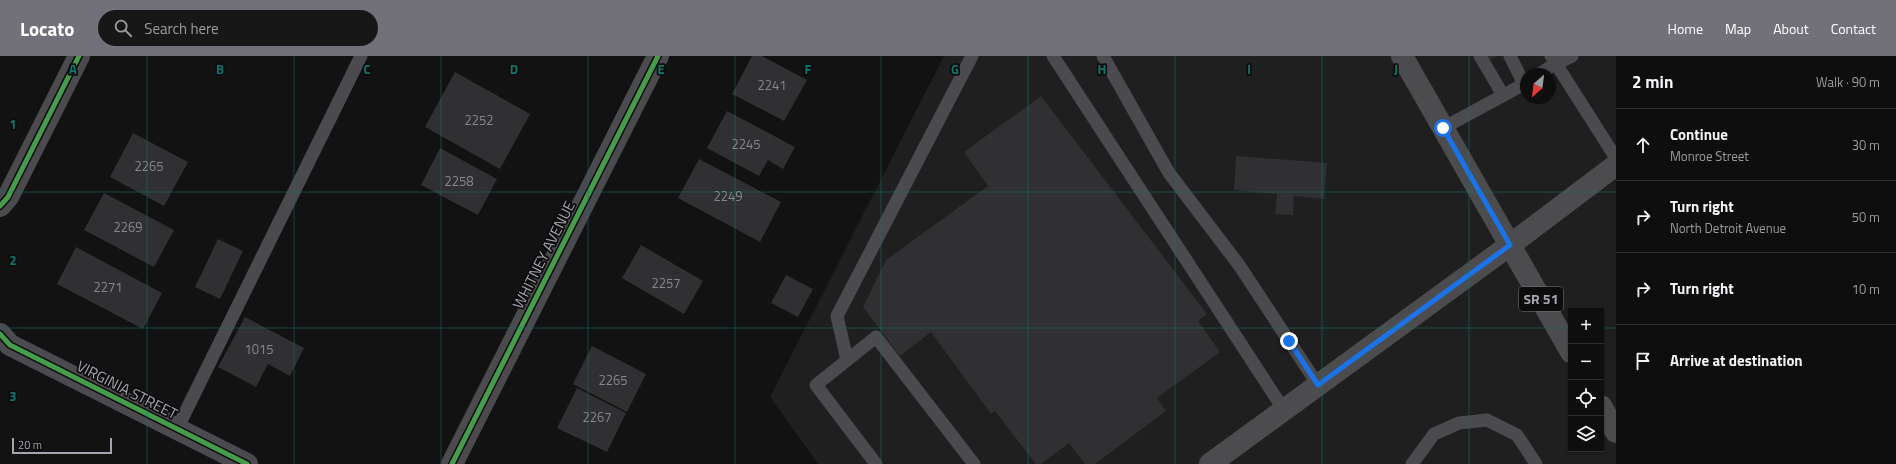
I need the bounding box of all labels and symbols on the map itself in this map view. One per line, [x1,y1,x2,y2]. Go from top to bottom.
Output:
text: A [69,59,77,79]
text: B [216,59,224,79]
text: C [363,59,371,79]
text: D [510,59,518,79]
text: E [657,59,665,79]
text: F [805,59,812,79]
text: G [951,59,959,79]
text: H [1098,59,1106,79]
text: I [1247,59,1251,79]
text: J [1394,59,1398,79]
north arrow [1520,68,1556,104]
house number: 2241 [757,75,787,95]
house number: 2252 [464,110,494,130]
text: 1 [9,114,17,134]
route start [1434,119,1452,137]
house number: 2245 [731,134,761,154]
house number: 2265 [134,156,164,176]
house number: 2258 [444,171,474,191]
house number: 2249 [713,186,743,206]
street label: WHITNEY AVENUE [506,197,581,313]
house number: 2269 [113,217,143,237]
text: 2 [9,250,17,270]
house number: 2257 [651,273,681,293]
house number: 2271 [93,277,123,297]
road number: SR 51 [1519,287,1563,311]
route end [1280,332,1298,350]
house number: 1015 [244,339,274,359]
street label: VIRGINIA STREET [73,354,182,425]
house number: 2265 [598,370,628,390]
text: 3 [9,386,17,406]
house number: 2267 [582,407,612,427]
scale bar [12,436,112,455]

